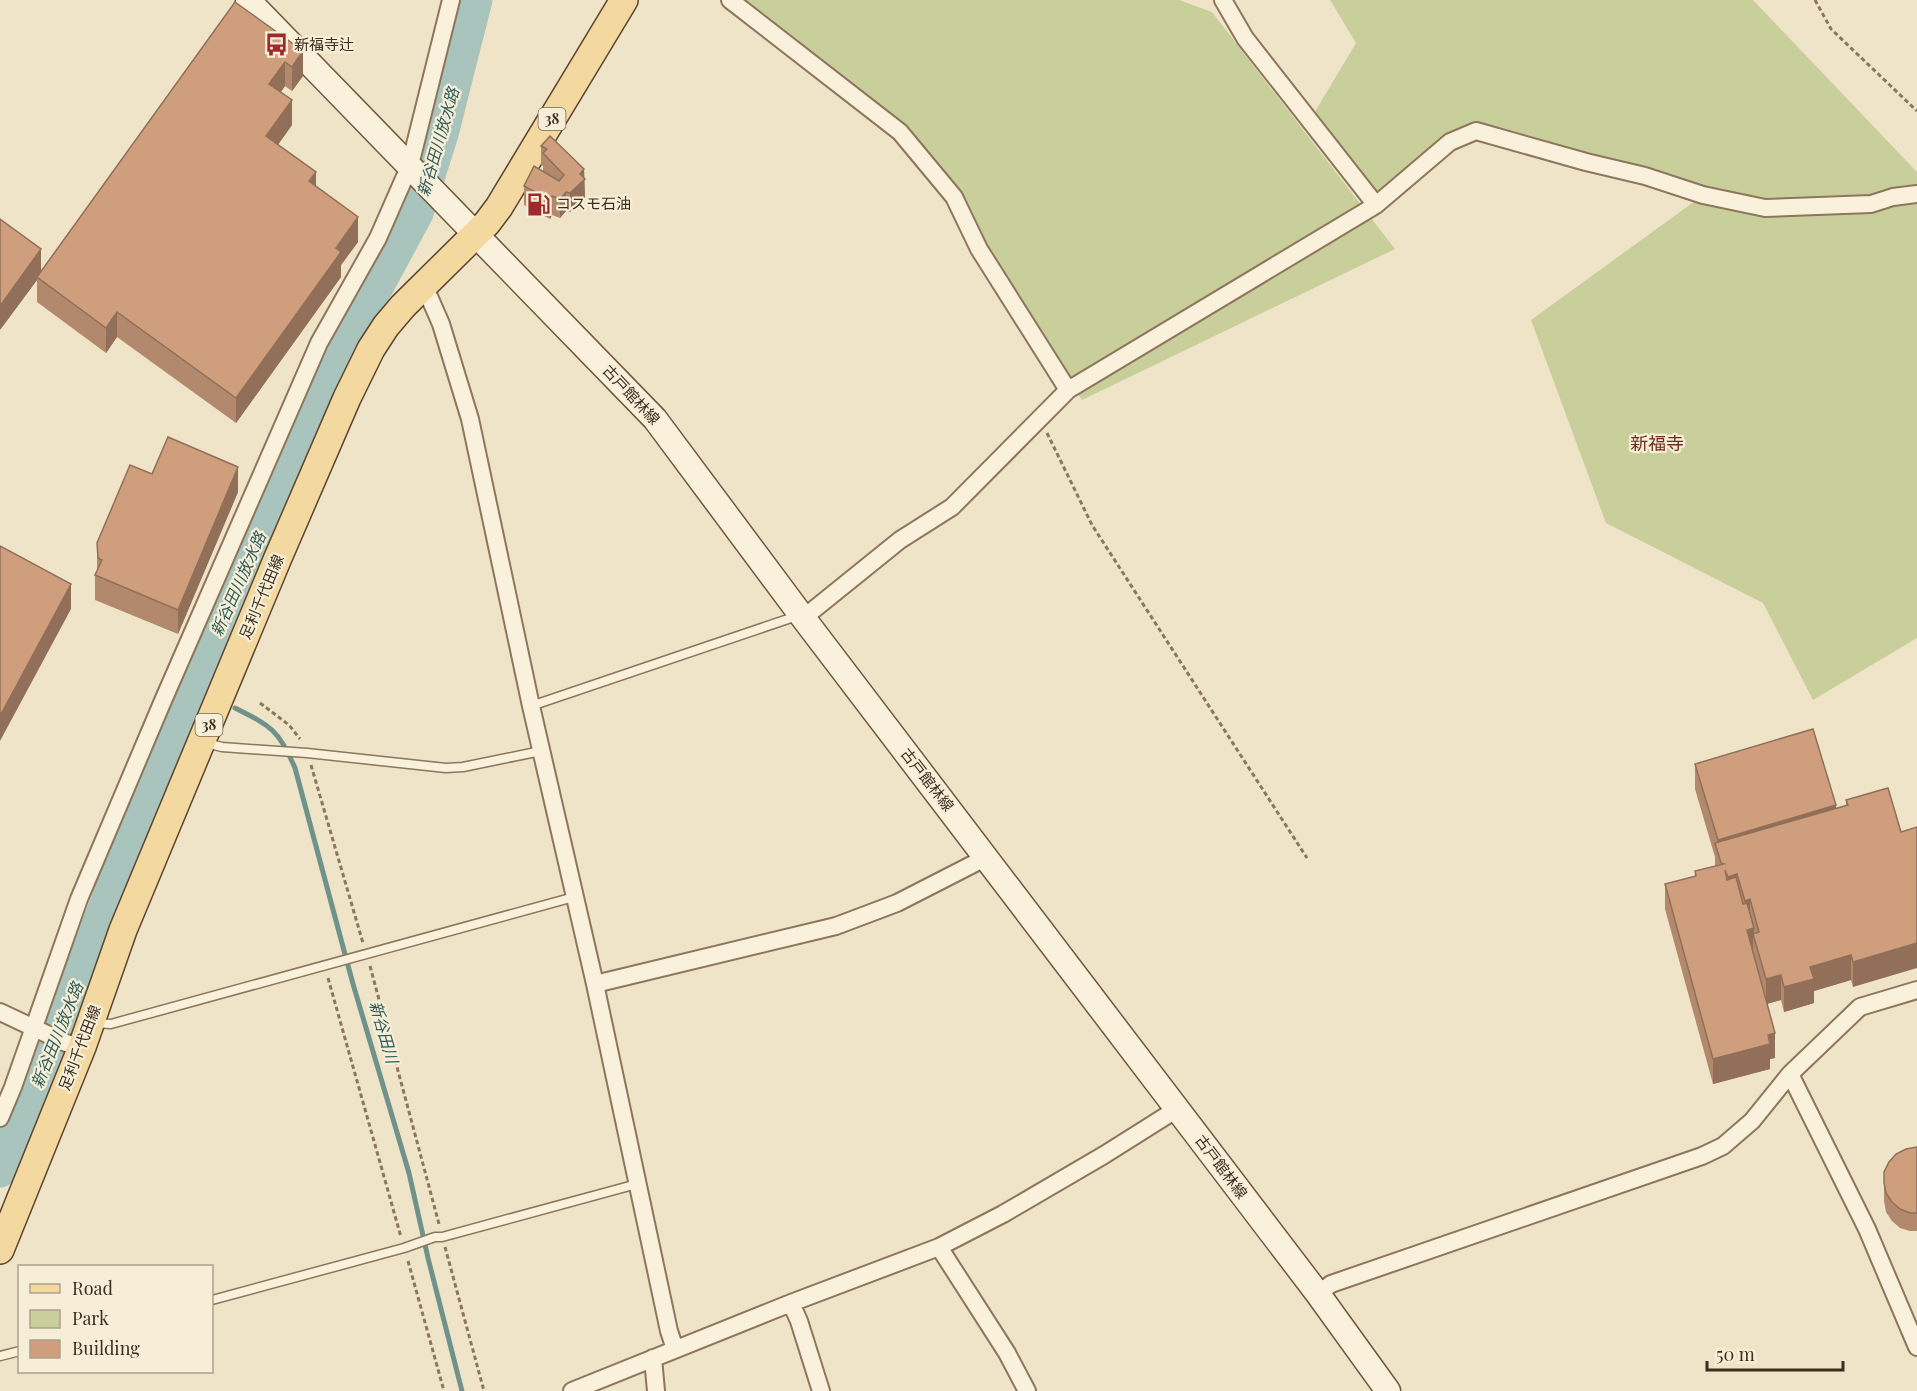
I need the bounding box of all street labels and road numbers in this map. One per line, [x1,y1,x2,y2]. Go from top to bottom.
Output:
road number: 38 [538,108,566,130]
street label: 古戸館林線 [599,360,665,429]
street label: 足利千代田線 [234,551,288,642]
road number: 38 [196,714,222,736]
street label: 古戸館林線 [897,744,959,815]
street label: 足利千代田線 [54,1002,105,1093]
street label: 古戸館林線 [1191,1130,1252,1202]

